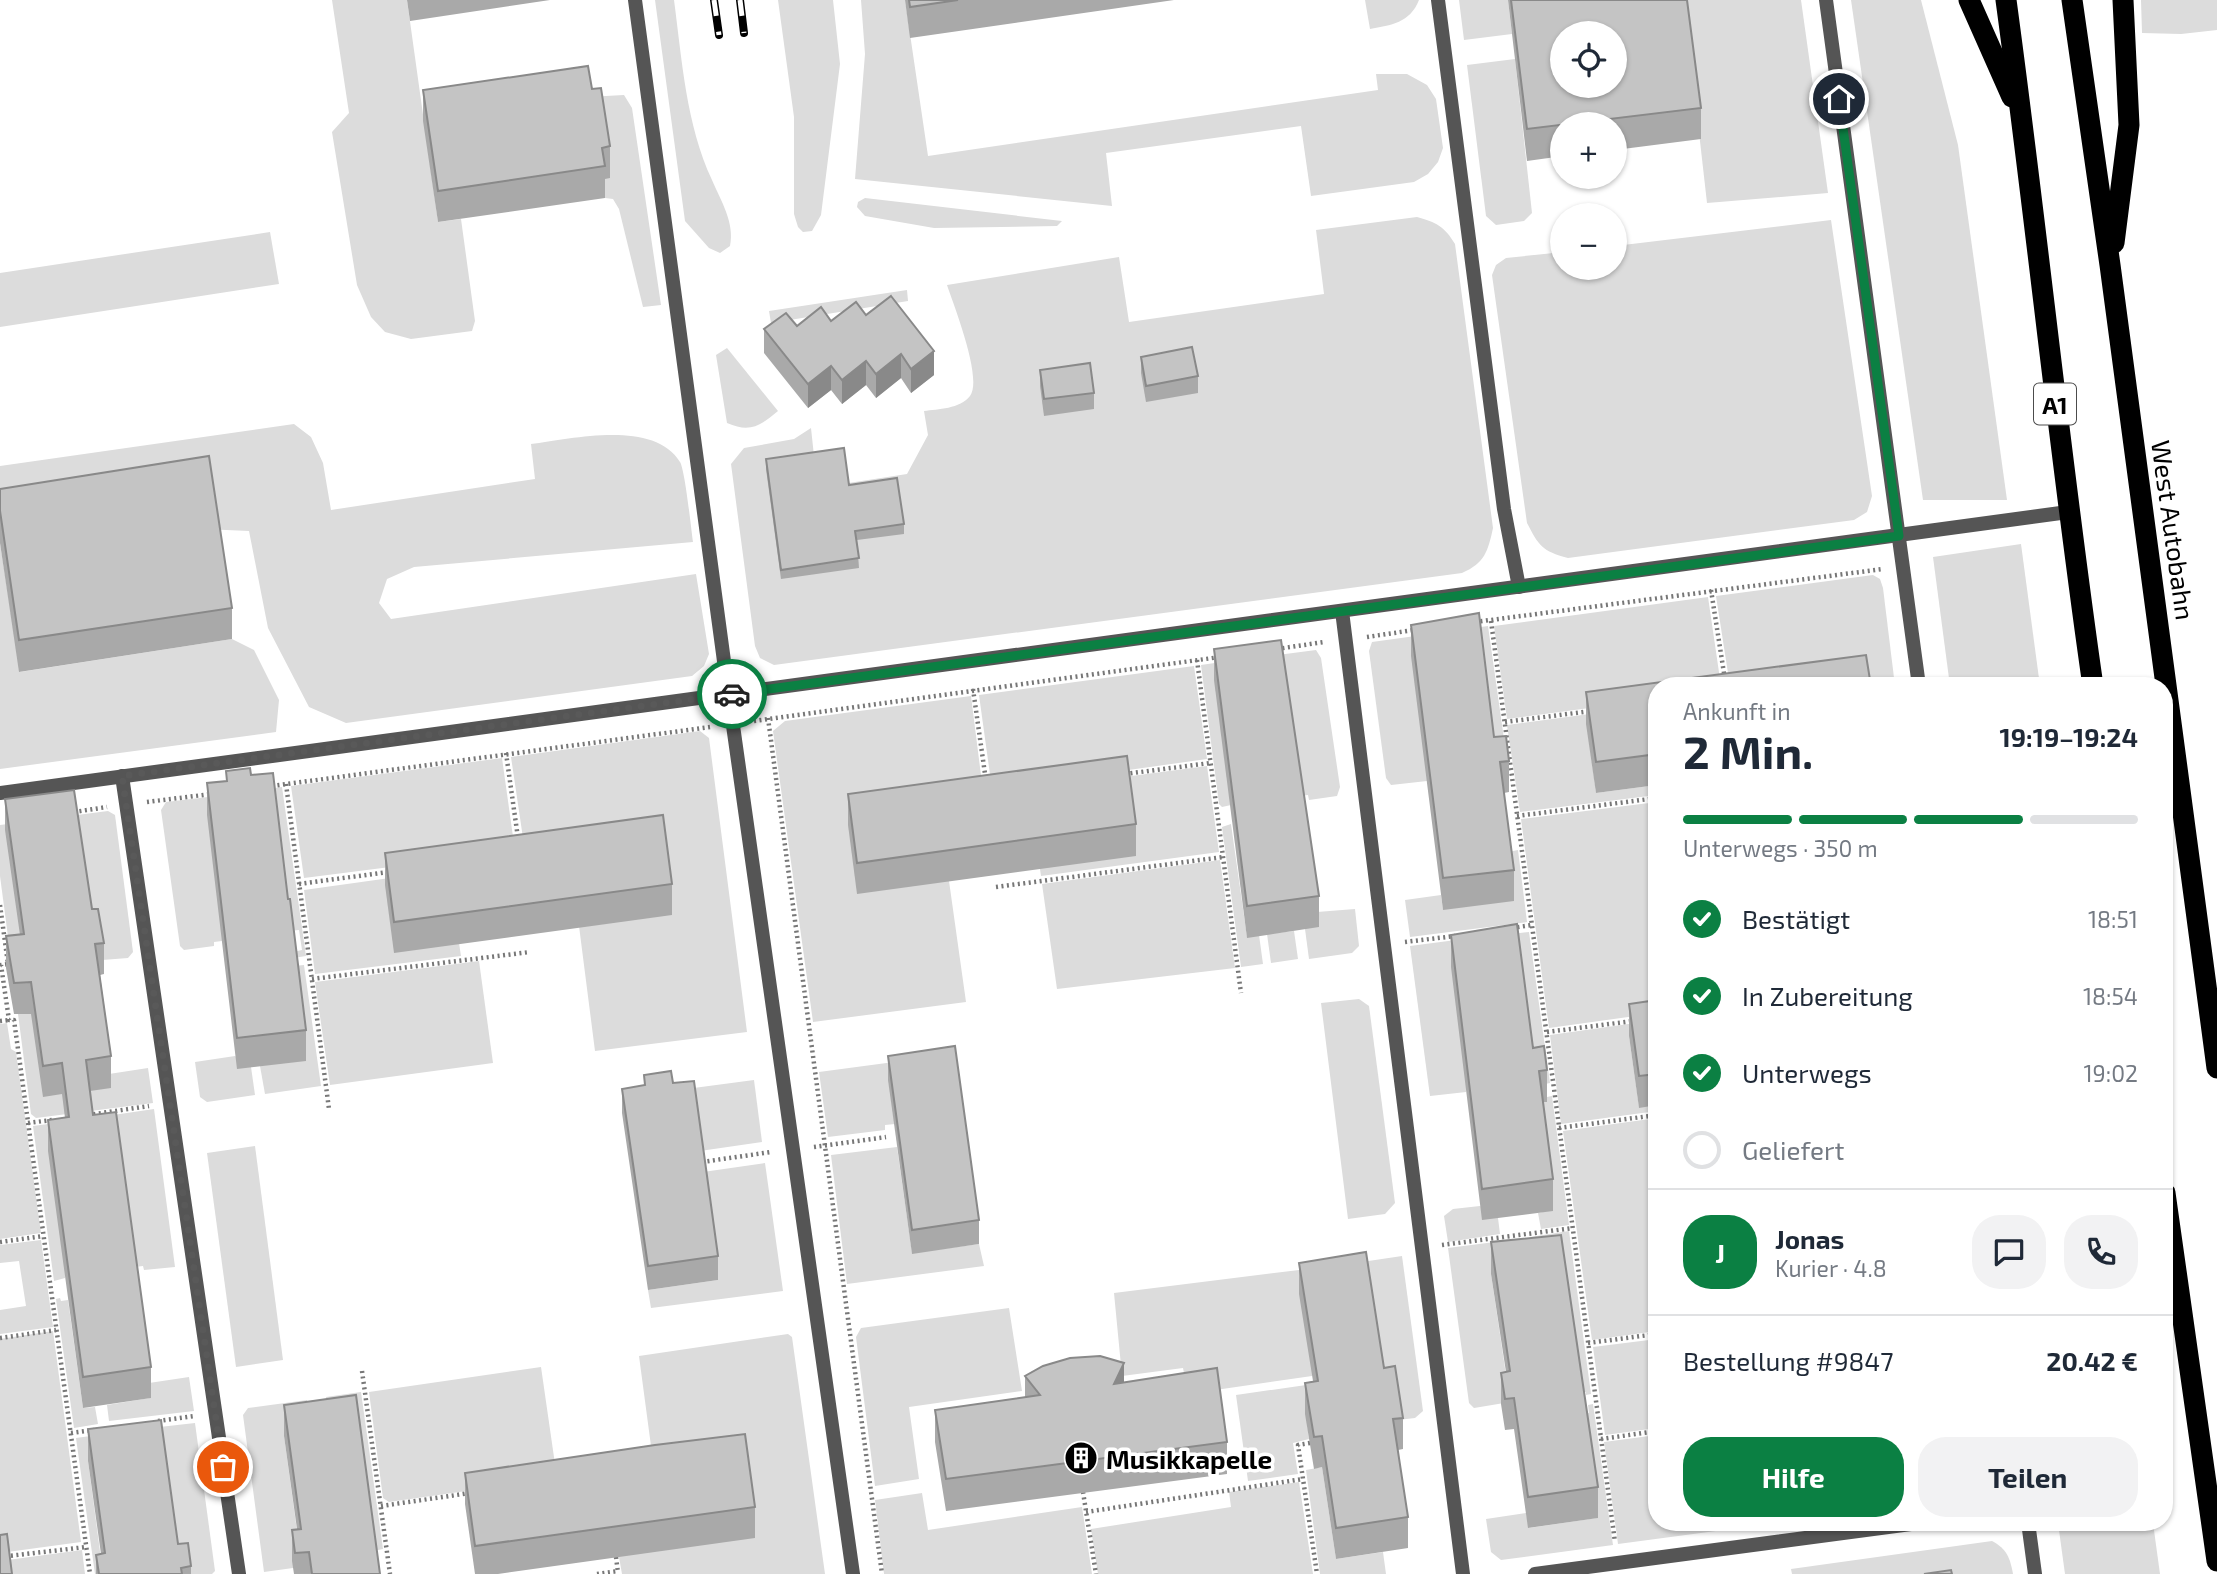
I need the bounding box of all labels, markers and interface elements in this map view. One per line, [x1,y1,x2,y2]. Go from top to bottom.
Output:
map controls [1550,21,1627,280]
button: locate [1550,21,1627,98]
pin [1809,69,1869,129]
icon: home [1820,80,1858,118]
button: + [1550,112,1627,189]
button: − [1550,203,1627,280]
road number: A1 [2034,384,2076,424]
street label: West Autobahn [2146,438,2202,622]
courier [697,659,767,729]
icon: car [713,675,751,713]
text: Ankunft in [1683,697,1791,725]
text: 19:19–19:24 [2000,721,2138,752]
text: 2 Min. [1683,723,1813,778]
text: Unterwegs · 350 m [1683,834,1878,862]
icon: check [1683,900,1721,938]
text: Bestätigt [1742,903,1850,934]
text: 18:51 [2088,905,2138,933]
icon: check [1683,977,1721,1015]
text: In Zubereitung [1742,980,1913,1011]
text: 18:54 [2083,982,2138,1010]
icon: check [1683,1054,1721,1092]
text: Unterwegs [1742,1057,1872,1088]
text: 19:02 [2083,1059,2138,1087]
text: Geliefert [1742,1134,1844,1165]
button: chat [1972,1215,2046,1289]
button: phone [2064,1215,2138,1289]
text: Jonas [1775,1223,1844,1254]
text: J [1715,1237,1725,1268]
text: Kurier · 4.8 [1775,1254,1887,1282]
text: Bestellung #9847 [1683,1345,1894,1376]
text: 20.42 € [2046,1345,2138,1376]
pin [193,1437,253,1497]
button: Hilfe [1683,1437,1904,1517]
button: Teilen [1918,1437,2138,1517]
building icon: Musikkapelle [1062,1439,1100,1477]
place label: Musikkapelle [1106,1443,1272,1474]
icon: bag [204,1448,242,1486]

